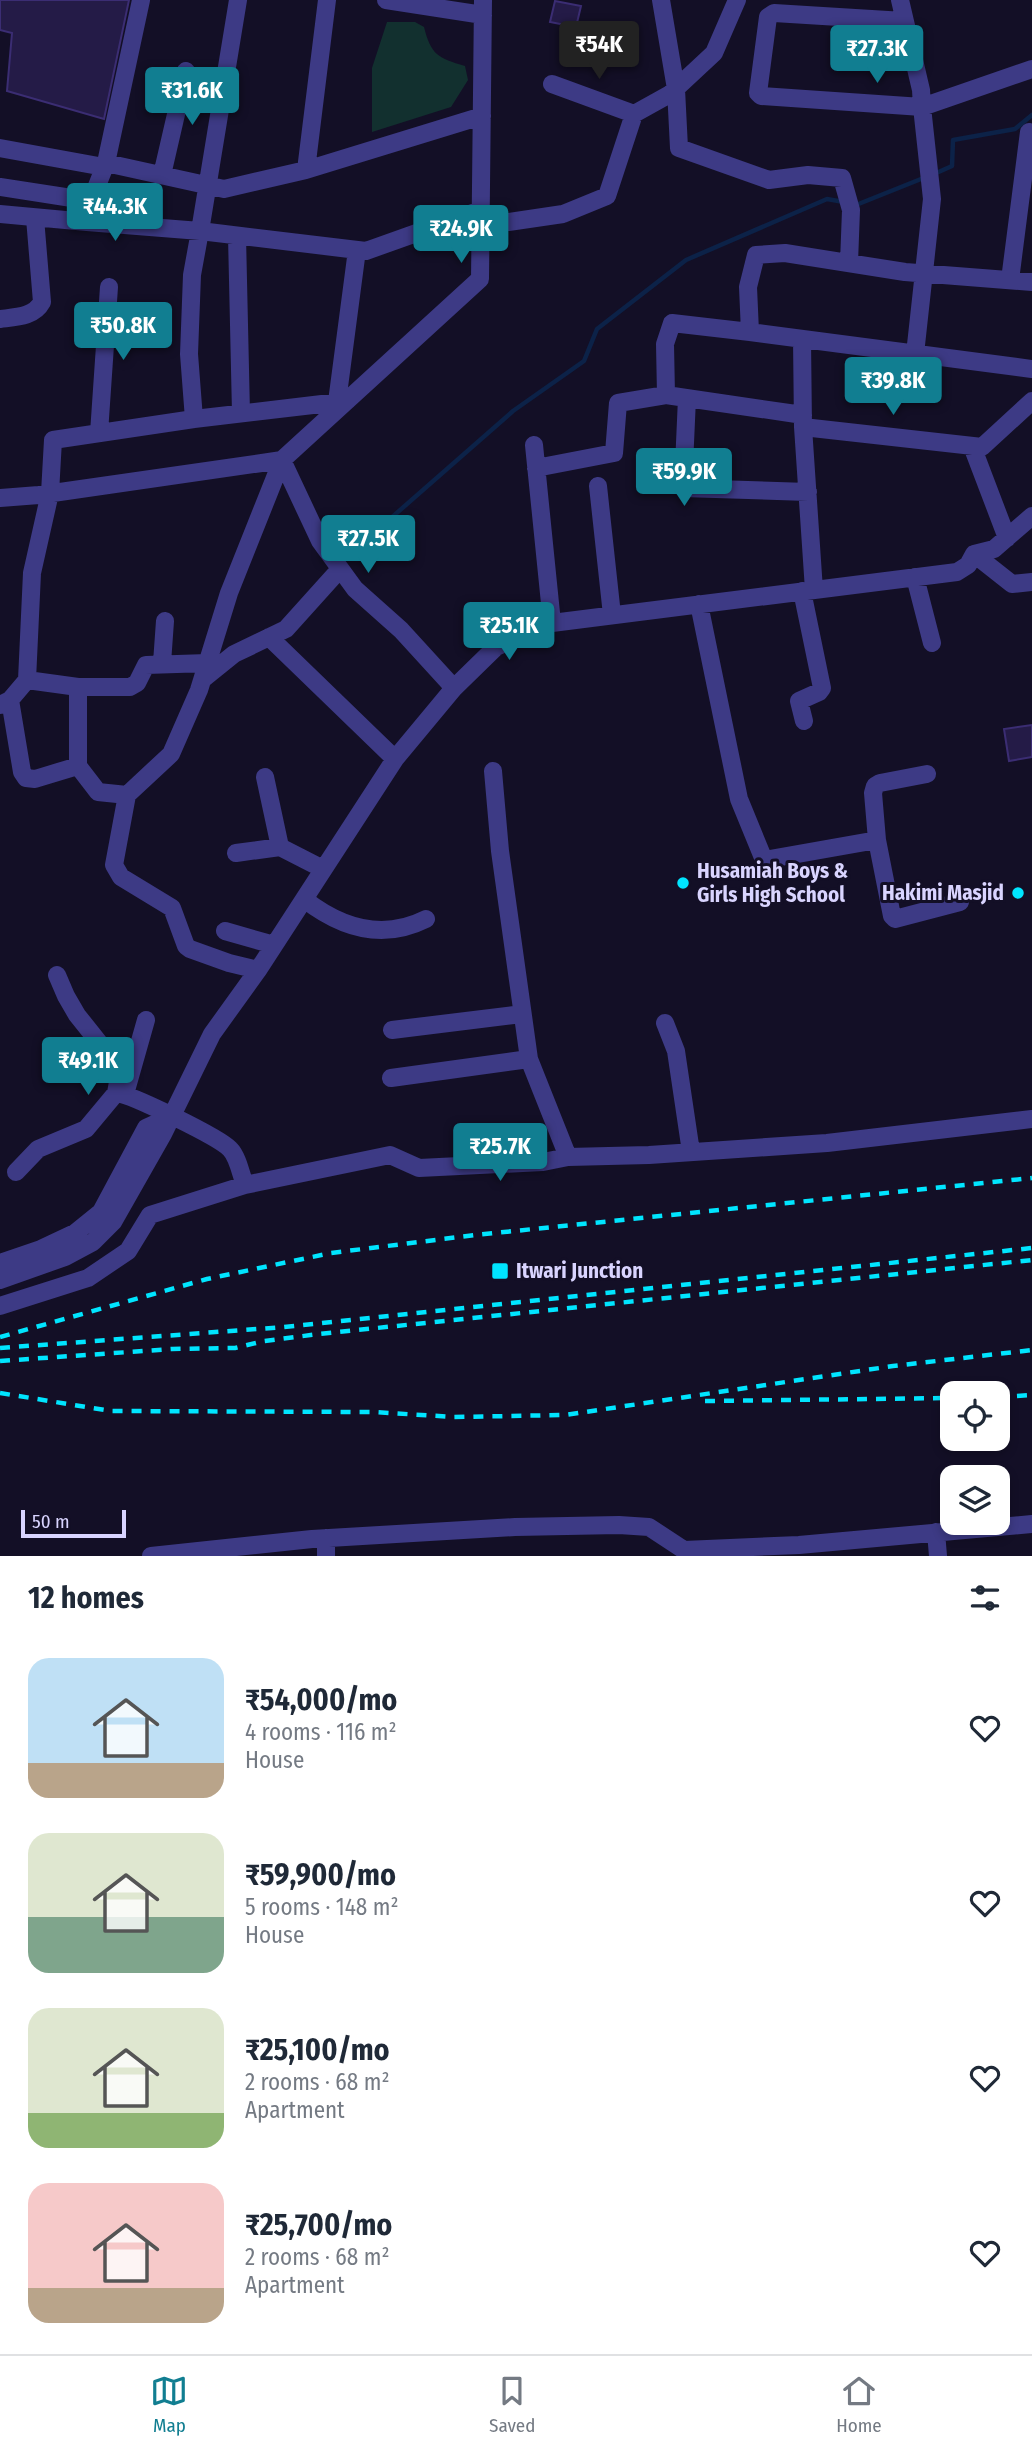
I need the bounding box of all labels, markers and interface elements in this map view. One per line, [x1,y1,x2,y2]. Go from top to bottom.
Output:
pin: ₹54K [558,22,640,81]
pin: ₹27.3K [820,25,934,85]
text: ₹54K [575,30,623,58]
text: ₹27.3K [846,34,908,62]
pin: ₹31.6K [135,68,249,127]
text: ₹31.6K [161,76,223,104]
pin: ₹44.3K [58,184,172,243]
text: ₹44.3K [83,192,147,220]
pin: ₹24.9K [404,205,518,265]
text: ₹24.9K [429,214,493,242]
pin: ₹50.8K [66,302,180,362]
text: ₹50.8K [90,311,156,339]
pin: ₹39.8K [836,358,950,417]
text: ₹39.8K [861,366,925,394]
pin: ₹59.9K [627,448,741,508]
text: ₹59.9K [652,457,716,485]
pin: ₹27.5K [311,516,425,575]
text: ₹27.5K [337,524,399,552]
pin: ₹25.1K [452,602,566,662]
text: ₹25.1K [479,611,539,639]
place label: Husamiah Boys & Girls High School [697,858,848,908]
marker: Husamiah Boys & Girls High School [675,875,691,891]
place label: Hakimi Masjid [882,880,1004,906]
marker: Hakimi Masjid [1010,885,1026,901]
pin: ₹49.1K [31,1038,145,1097]
text: ₹49.1K [58,1046,118,1074]
pin: ₹25.7K [443,1124,557,1183]
text: ₹25.7K [469,1132,531,1160]
place label: Itwari Junction [516,1258,643,1284]
marker: Itwari Junction [490,1261,510,1281]
map controls [940,1381,1010,1535]
button: locate [940,1381,1010,1451]
button: layers [940,1465,1010,1535]
scale bar [21,1507,126,1539]
text: 50 m [32,1510,70,1533]
icon: filters [966,1579,1004,1617]
text: 12 homes [28,1580,144,1616]
text: ₹54,000/mo [245,1682,397,1718]
icon: home [84,1686,168,1770]
icon: heart [966,1709,1004,1747]
text: 4 rooms · 116 m² [245,1718,397,1746]
text: House [245,1746,304,1774]
text: ₹59,900/mo [245,1857,396,1893]
icon: home [84,1861,168,1945]
icon: heart [966,1884,1004,1922]
text: 5 rooms · 148 m² [245,1893,399,1921]
text: House [245,1921,304,1949]
text: ₹25,100/mo [245,2032,390,2068]
icon: home [84,2036,168,2120]
icon: heart [966,2059,1004,2097]
text: 2 rooms · 68 m² [245,2068,390,2096]
text: Apartment [245,2096,345,2124]
text: ₹25,700/mo [245,2207,392,2243]
icon: home [84,2211,168,2295]
icon: heart [966,2234,1004,2272]
text: 2 rooms · 68 m² [245,2243,390,2271]
text: Apartment [245,2271,345,2299]
tab: Map [150,2372,188,2437]
tab: Saved [489,2372,535,2437]
tab: Home [836,2372,882,2437]

